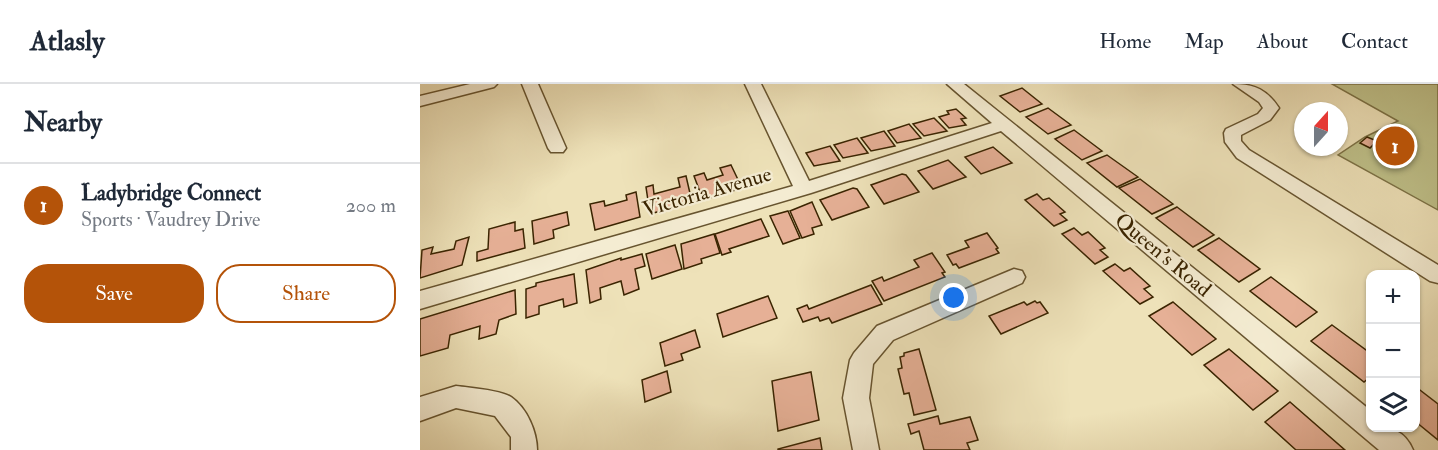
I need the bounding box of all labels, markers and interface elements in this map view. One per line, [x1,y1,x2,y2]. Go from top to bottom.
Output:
text: Atlasly [30,24,104,59]
text: Home [1099,28,1151,55]
text: Map [1184,28,1224,55]
text: About [1257,28,1308,55]
text: Contact [1341,28,1408,55]
north arrow [1294,102,1348,156]
text: Nearby [24,107,102,139]
pin: 1 [1376,124,1414,168]
street label: Victoria Avenue [639,161,775,223]
text: Ladybridge Connect [81,179,261,207]
text: 1 [40,193,47,218]
text: 200 m [346,193,396,218]
text: Sports · Vaudrey Drive [81,207,260,232]
street label: Queen's Road [1109,207,1217,304]
button: Save [24,264,204,323]
button: Share [216,264,396,323]
map controls [1366,270,1420,432]
button: + [1366,270,1420,324]
your location [939,283,968,312]
button: − [1366,324,1420,378]
button: layers [1366,378,1420,432]

